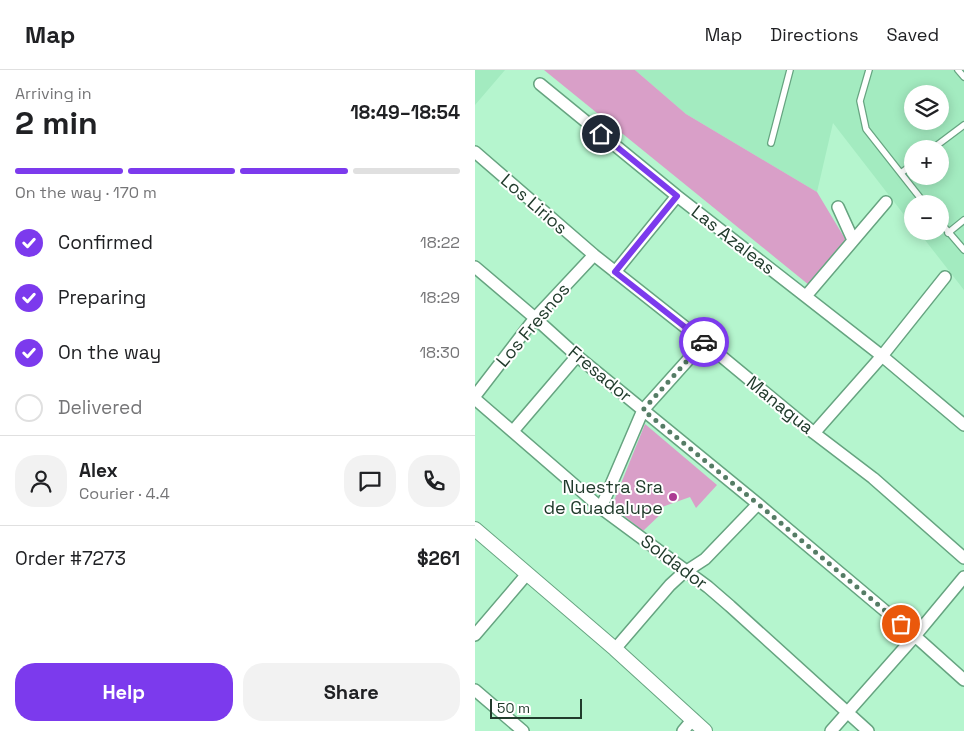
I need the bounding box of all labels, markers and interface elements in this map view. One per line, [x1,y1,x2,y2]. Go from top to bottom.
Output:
text: Map [25,19,75,50]
text: Map [705,23,742,46]
text: Directions [770,23,859,46]
text: Saved [887,23,939,46]
text: Arriving in [15,83,92,104]
map controls [904,85,949,240]
button: layers [904,85,949,130]
text: 18:49–18:54 [350,100,460,125]
text: 2 min [15,103,98,143]
pin [580,113,622,155]
icon: home [587,120,615,148]
button: + [904,140,949,185]
street label: Los Lirios [496,168,572,239]
text: On the way · 170 m [15,182,157,203]
button: − [904,195,949,240]
street label: Las Azaleas [687,200,780,279]
icon: check [15,229,43,257]
text: Confirmed [58,230,153,255]
text: 18:22 [420,232,460,253]
street label: Los Fresnos [491,278,575,372]
icon: check [15,284,43,312]
text: Preparing [58,285,146,310]
text: 18:29 [420,287,460,308]
courier [679,317,729,367]
icon: car [690,328,718,356]
icon: check [15,339,43,367]
text: On the way [58,340,161,365]
street label: Fresador [564,340,637,407]
text: 18:30 [419,342,460,363]
street label: Managua [742,371,819,439]
text: Delivered [58,395,143,420]
button: person [15,455,67,507]
button: chat [344,455,396,507]
button: phone [408,455,460,507]
text: Alex [79,458,118,483]
place label: Nuestra Sra de Guadalupe [544,475,663,519]
text: Courier · 4.4 [79,483,170,504]
marker: Nuestra Sra de Guadalupe [667,491,679,503]
street label: Soldador [636,529,712,594]
text: Order #7273 [15,546,126,571]
text: $261 [417,546,460,571]
pin [880,603,922,645]
icon: bag [887,610,915,638]
button: Help [15,663,233,721]
button: Share [243,663,460,721]
scale bar [490,696,583,719]
text: 50 m [497,699,530,717]

